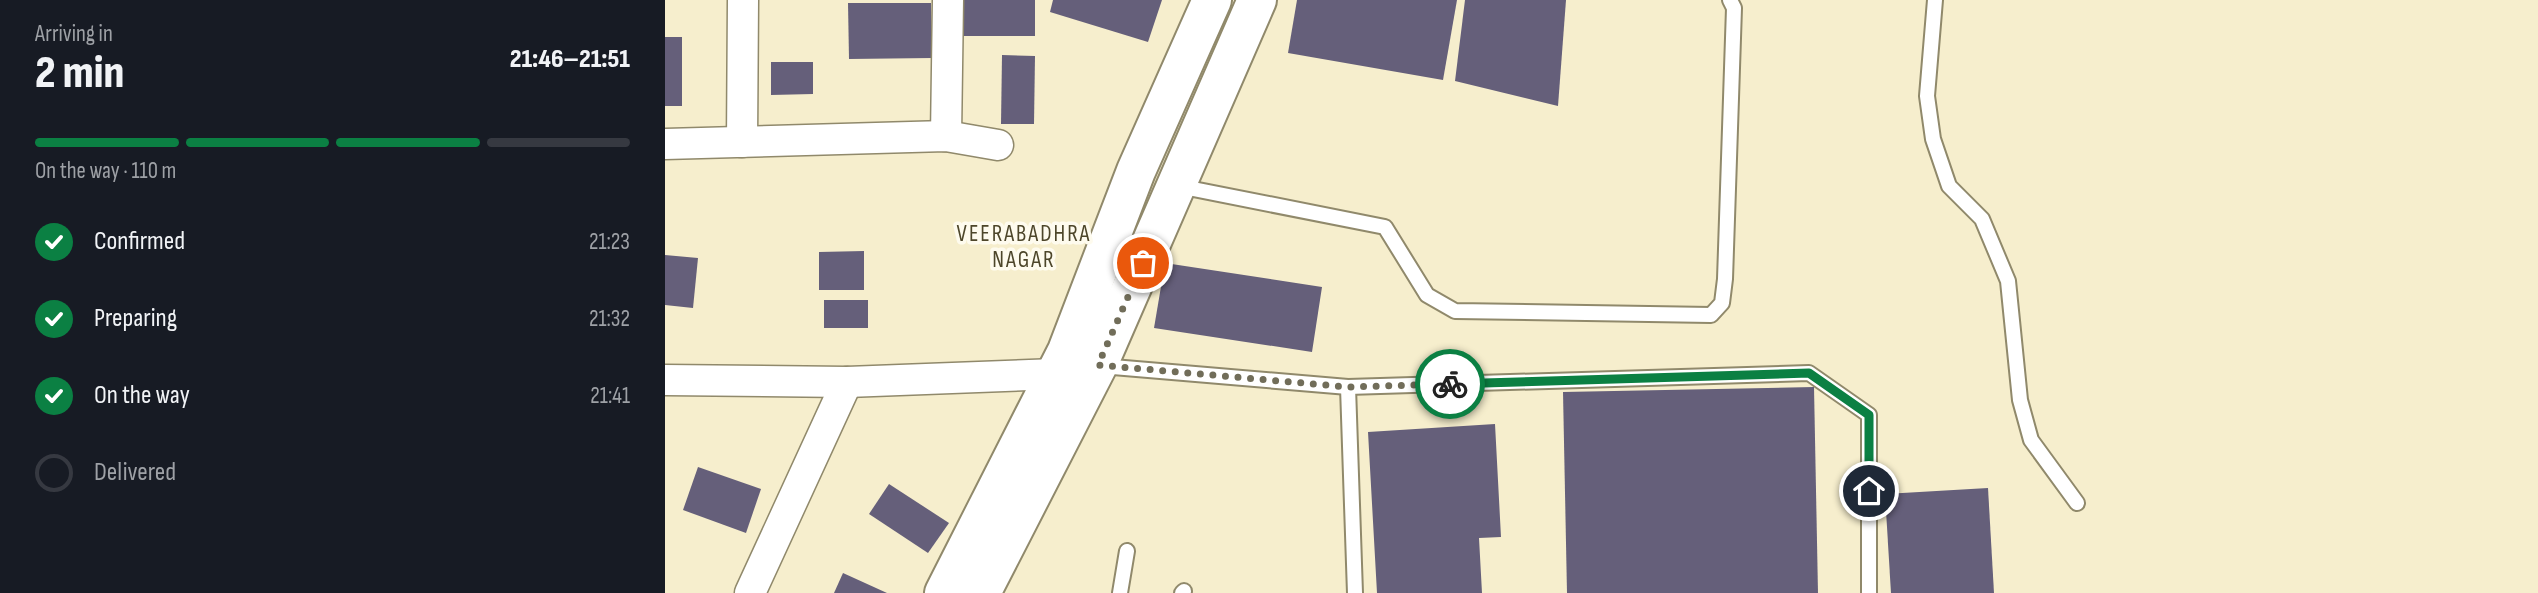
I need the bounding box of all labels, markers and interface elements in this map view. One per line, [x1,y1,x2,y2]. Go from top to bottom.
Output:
text: Arriving in [35,20,113,48]
text: 21:46–21:51 [510,44,630,75]
text: 2 min [35,46,124,101]
text: On the way · 110 m [35,157,176,185]
district label: VEERABADHRA NAGAR [957,220,1091,274]
icon: check [35,223,73,261]
text: Confirmed [94,226,185,257]
text: 21:23 [589,228,630,256]
pin [1113,233,1173,293]
icon: bag [1124,244,1162,282]
icon: check [35,300,73,338]
text: Preparing [94,303,177,334]
text: 21:32 [589,305,630,333]
courier [1415,349,1485,419]
icon: bike [1431,365,1469,403]
icon: check [35,377,73,415]
text: On the way [94,380,190,411]
text: 21:41 [590,382,630,410]
text: Delivered [94,457,176,488]
pin [1839,461,1899,521]
icon: home [1850,472,1888,510]

